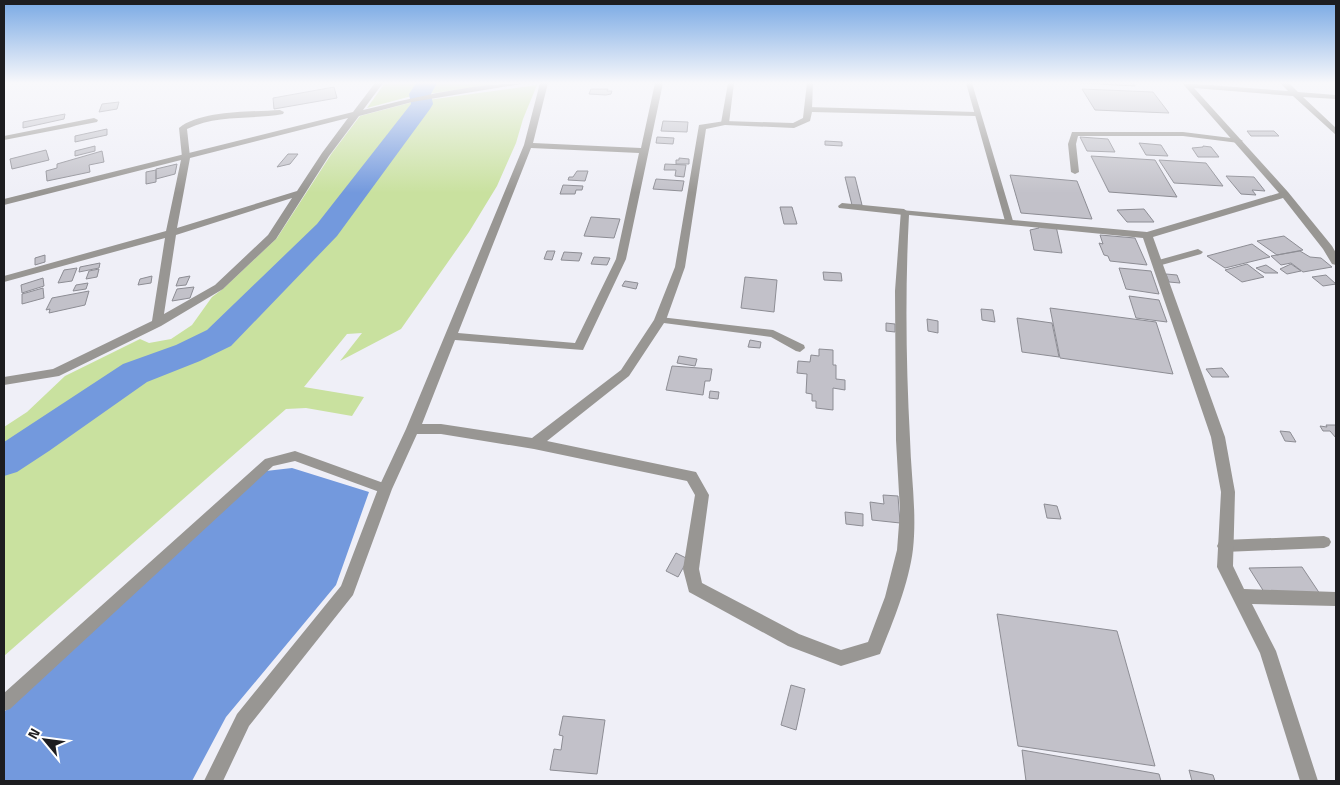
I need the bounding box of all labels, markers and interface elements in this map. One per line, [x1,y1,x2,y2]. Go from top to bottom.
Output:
north arrow [20,715,70,765]
text: N [22,724,45,743]

